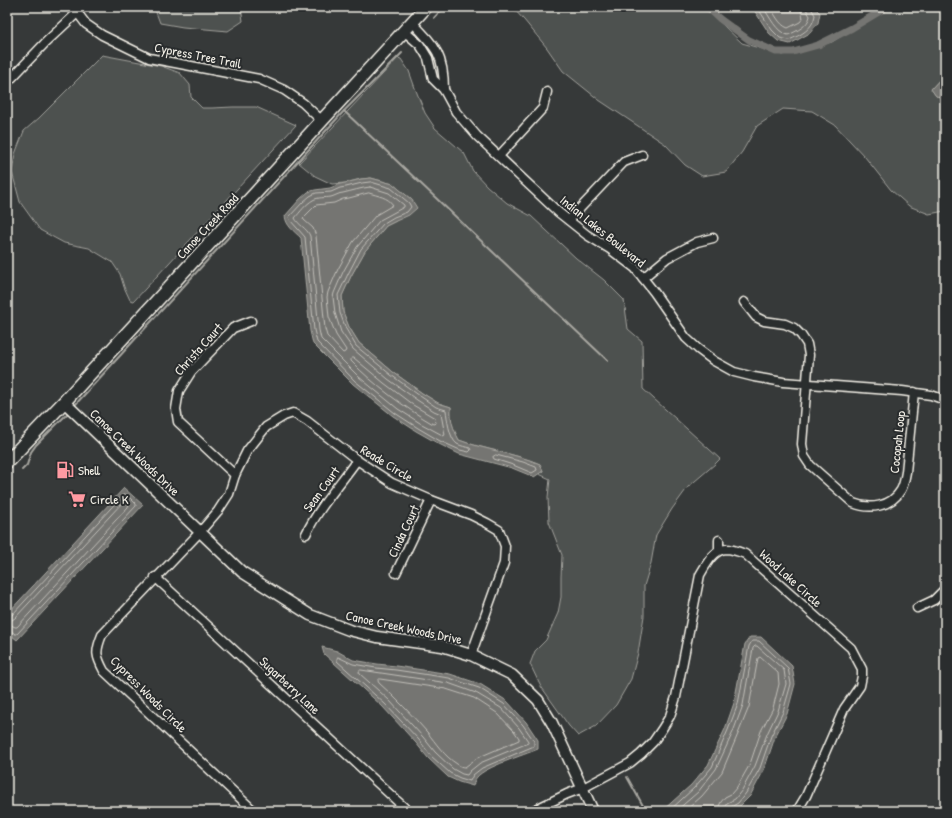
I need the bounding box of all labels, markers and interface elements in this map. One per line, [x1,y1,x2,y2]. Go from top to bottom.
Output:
street label: Cypress Tree Trail [153,38,244,72]
street label: Canoe Creek Road [172,189,242,263]
street label: Indian Lakes Boulevard [556,191,650,271]
street label: Christa Court [170,318,227,379]
street label: Canoe Creek Woods Drive [86,404,184,500]
street label: Cocopah Loop [885,409,909,474]
street label: Reade Circle [357,440,417,486]
fuel station icon: Shell [55,460,75,480]
place label: Shell [78,461,101,479]
street label: Sean Court [298,462,344,515]
supermarket icon: Circle K [67,489,87,509]
place label: Circle K [90,490,129,508]
street label: Cinda Court [383,501,423,560]
street label: Wood Lake Circle [756,545,826,611]
street label: Canoe Creek Woods Drive [344,606,464,648]
street label: Cypress Woods Circle [107,652,191,736]
street label: Sugarberry Lane [256,652,324,718]

